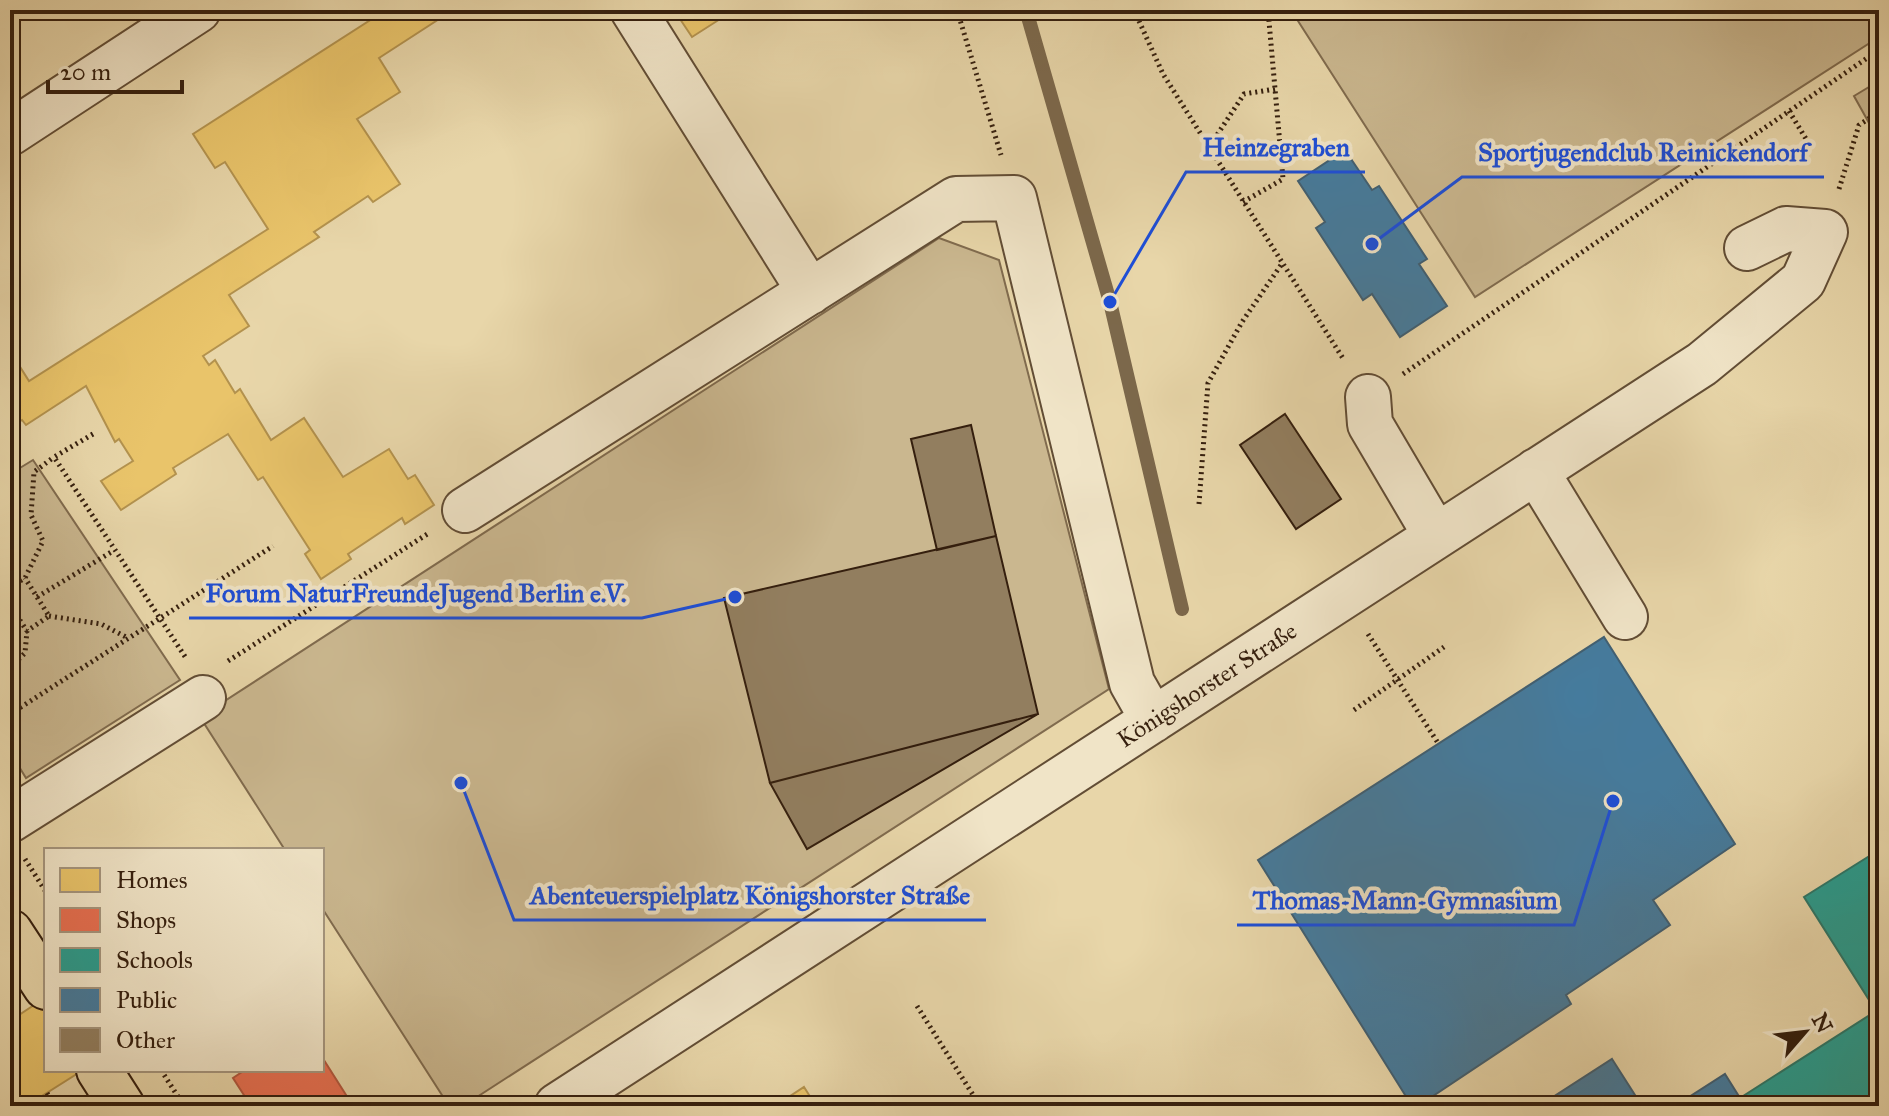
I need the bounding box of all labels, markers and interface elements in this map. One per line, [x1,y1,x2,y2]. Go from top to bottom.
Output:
scale bar [48,44,182,94]
text: 20 m [60,57,111,87]
callout: Heinzegraben [1186,122,1365,172]
callout: Sportjugendclub Reinickendorf [1462,127,1824,177]
text: Heinzegraben [1202,131,1350,164]
text: Sportjugendclub Reinickendorf [1478,136,1812,169]
callout: Forum NaturFreundeJugend Berlin e.V. [189,568,642,618]
text: Forum NaturFreundeJugend Berlin e.V. [206,577,626,610]
street label: Königshorster Straße [1112,616,1302,754]
legend [44,848,324,1072]
text: Homes [116,865,188,895]
callout: Abenteuerspielplatz Königshorster Straße [514,870,986,920]
callout: Thomas-Mann-Gymnasium [1237,875,1574,925]
text: Abenteuerspielplatz Königshorster Straße [528,879,970,912]
text: Thomas-Mann-Gymnasium [1251,884,1558,916]
text: Shops [116,905,176,935]
text: Schools [116,945,193,975]
text: Public [116,985,177,1015]
north arrow [1765,992,1845,1072]
text: N [1806,1008,1839,1038]
text: Other [116,1025,175,1055]

